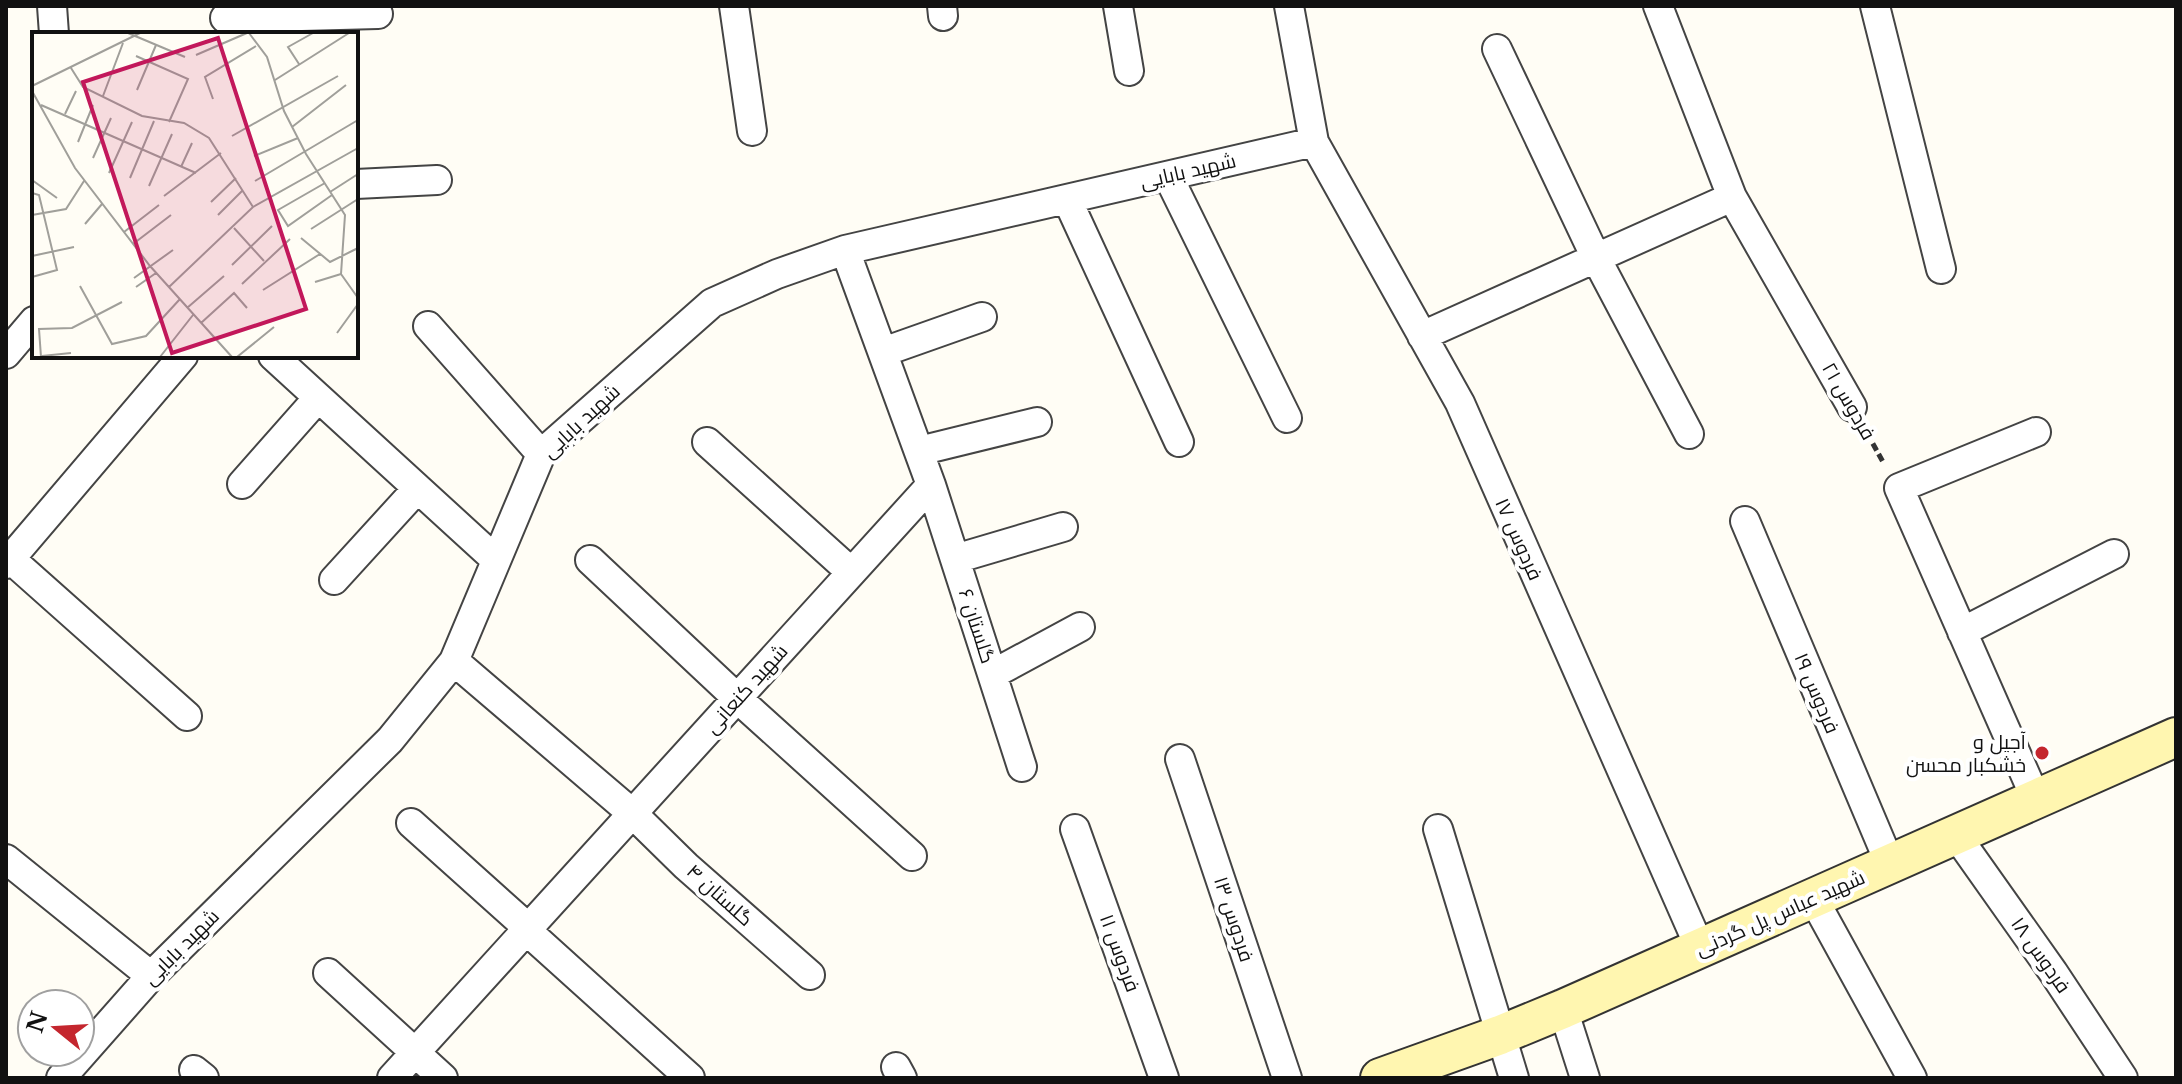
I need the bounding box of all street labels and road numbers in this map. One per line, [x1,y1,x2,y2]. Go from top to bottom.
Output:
street label: شهید بابایی [1138,148,1238,195]
street label: فردوس ۲۱ [1816,358,1881,444]
street label: شهید بابایی [537,379,626,464]
street label: فردوس ۱۷ [1489,494,1548,584]
street label: گلستان ۶ [953,586,1000,667]
street label: شهید کنعانی [700,639,793,739]
street label: فردوس ۱۹ [1788,649,1845,737]
street label: گلستان ۴ [681,859,758,932]
street label: شهید عباس پل گردنی [1692,865,1869,962]
street label: فردوس ۱۳ [1208,873,1259,965]
street label: شهید بابایی [138,904,225,991]
street label: فردوس ۱۱ [1094,911,1145,996]
street label: فردوس ۱۸ [2005,912,2076,998]

